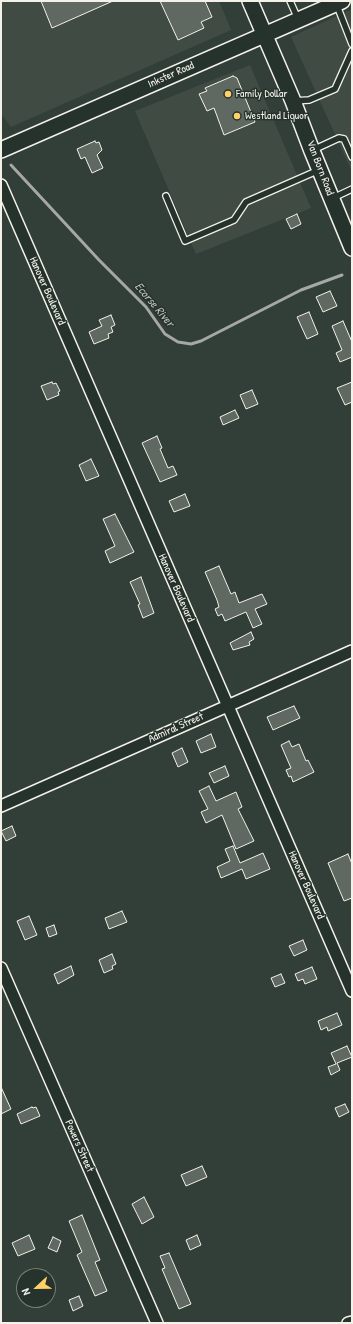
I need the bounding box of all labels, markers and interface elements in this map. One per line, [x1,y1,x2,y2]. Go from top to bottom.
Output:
street label: Inkster Road [146,59,196,91]
place label: Family Dollar [236,87,287,101]
marker: Family Dollar [223,89,233,99]
place label: Westland Liquor [245,109,308,123]
marker: Westland Liquor [232,111,242,121]
street label: Van Born Road [303,139,337,197]
street label: Hanover Boulevard [26,255,68,327]
water label: Ecorse River [131,280,177,330]
street label: Hanover Boulevard [155,552,197,624]
street label: Admiral Street [146,710,206,746]
street label: Hanover Boulevard [285,849,327,921]
street label: Powers Street [62,1118,96,1174]
north arrow [16,1268,56,1308]
text: N [18,1287,33,1297]

